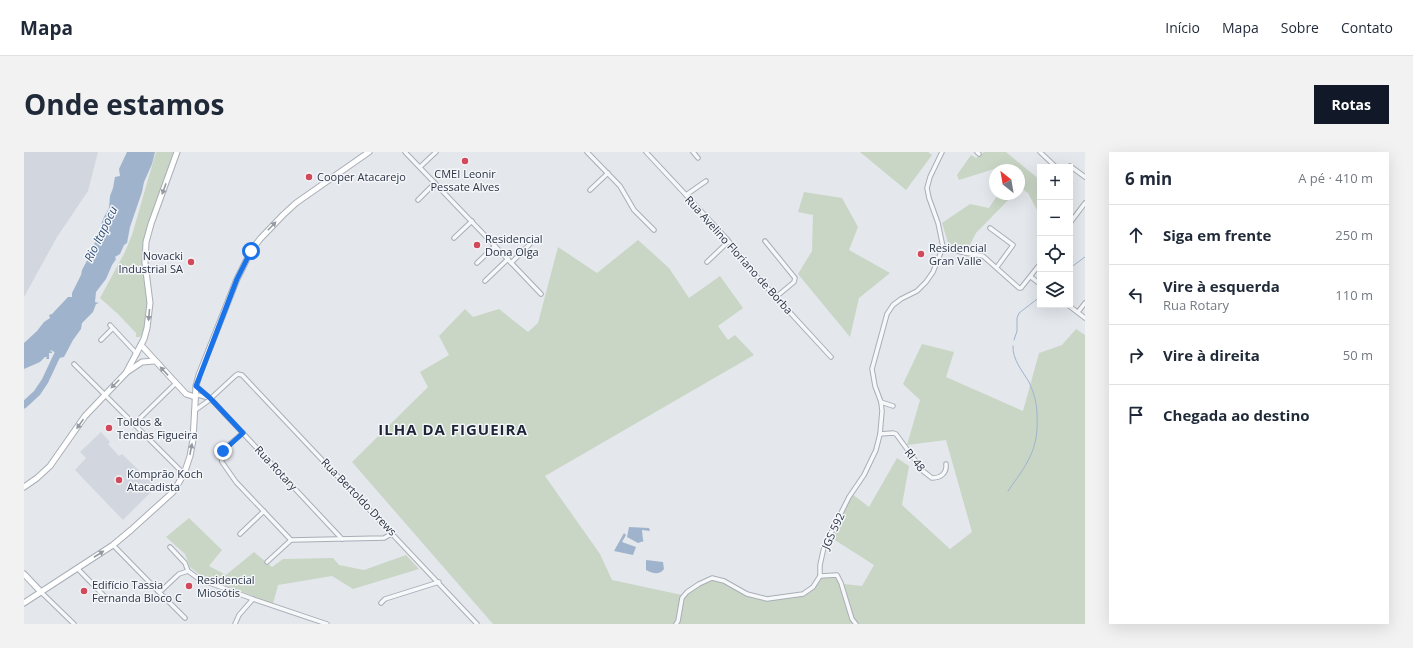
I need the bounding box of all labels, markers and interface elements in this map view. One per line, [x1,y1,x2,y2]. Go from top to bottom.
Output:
text: Mapa [20,15,73,41]
text: Início [1165,18,1200,37]
text: Mapa [1222,18,1259,37]
text: Sobre [1281,18,1319,37]
text: Contato [1341,18,1393,37]
text: Onde estamos [24,85,225,123]
button: Rotas [1314,85,1389,124]
marker: CMEI Leonir Pessate Alves [460,156,470,166]
north arrow [989,164,1025,200]
map controls [1037,164,1073,308]
button: + [1037,164,1073,200]
place label: CMEI Leonir Pessate Alves [431,166,500,194]
text: 6 min [1125,167,1172,190]
place label: Cooper Atacarejo [317,169,406,184]
text: A pé · 410 m [1298,169,1373,187]
marker: Cooper Atacarejo [304,172,314,182]
one-way arrow [160,183,166,195]
street label: Rua Avelino Floriano de Borba [682,192,797,317]
button: − [1037,200,1073,236]
water label: Rio Itapocu [80,203,121,264]
one-way arrow [267,221,276,231]
icon: ahead [1125,224,1147,246]
text: Siga em frente [1163,225,1271,245]
text: 250 m [1335,226,1373,244]
place label: Residencial Dona Olga [485,231,543,259]
button: locate [1037,236,1073,272]
marker: Residencial Dona Olga [472,240,482,250]
place label: Residencial Gran Valle [929,240,987,268]
route start [242,242,260,260]
place label: Novacki Industrial SA [119,248,183,276]
marker: Residencial Gran Valle [916,249,926,259]
marker: Novacki Industrial SA [186,257,196,267]
button: layers [1037,272,1073,308]
text: Vire à esquerda [1163,276,1280,296]
icon: left [1125,284,1147,306]
text: 110 m [1335,286,1373,304]
text: Rua Rotary [1163,296,1229,314]
one-way arrow [145,309,152,321]
icon: right [1125,344,1147,366]
text: Vire à direita [1163,345,1260,365]
text: 50 m [1343,346,1373,364]
one-way arrow [160,366,169,375]
one-way arrow [111,379,120,389]
icon: arrive [1125,404,1147,426]
text: Chegada ao destino [1163,405,1310,425]
place label: Toldos & Tendas Figueira [117,414,198,442]
one-way arrow [76,419,84,430]
district label: ILHA DA FIGUEIRA [378,419,528,439]
marker: Toldos & Tendas Figueira [104,423,114,433]
route end [214,442,232,460]
street label: Rua Rotary [252,442,301,494]
one-way arrow [188,443,194,455]
street label: RI 48 [902,445,929,474]
street label: Rua Bertoldo Drews [318,455,400,539]
place label: Komprão Koch Atacadista [127,466,203,494]
marker: Komprão Koch Atacadista [114,475,124,485]
street label: JGS 592 [817,510,848,552]
one-way arrow [93,550,104,558]
place label: Residencial Miosótis [197,572,255,600]
place label: Edifício Tassia Fernanda Bloco C [92,577,182,605]
marker: Residencial Miosótis [184,581,194,591]
marker: Edifício Tassia Fernanda Bloco C [79,586,89,596]

